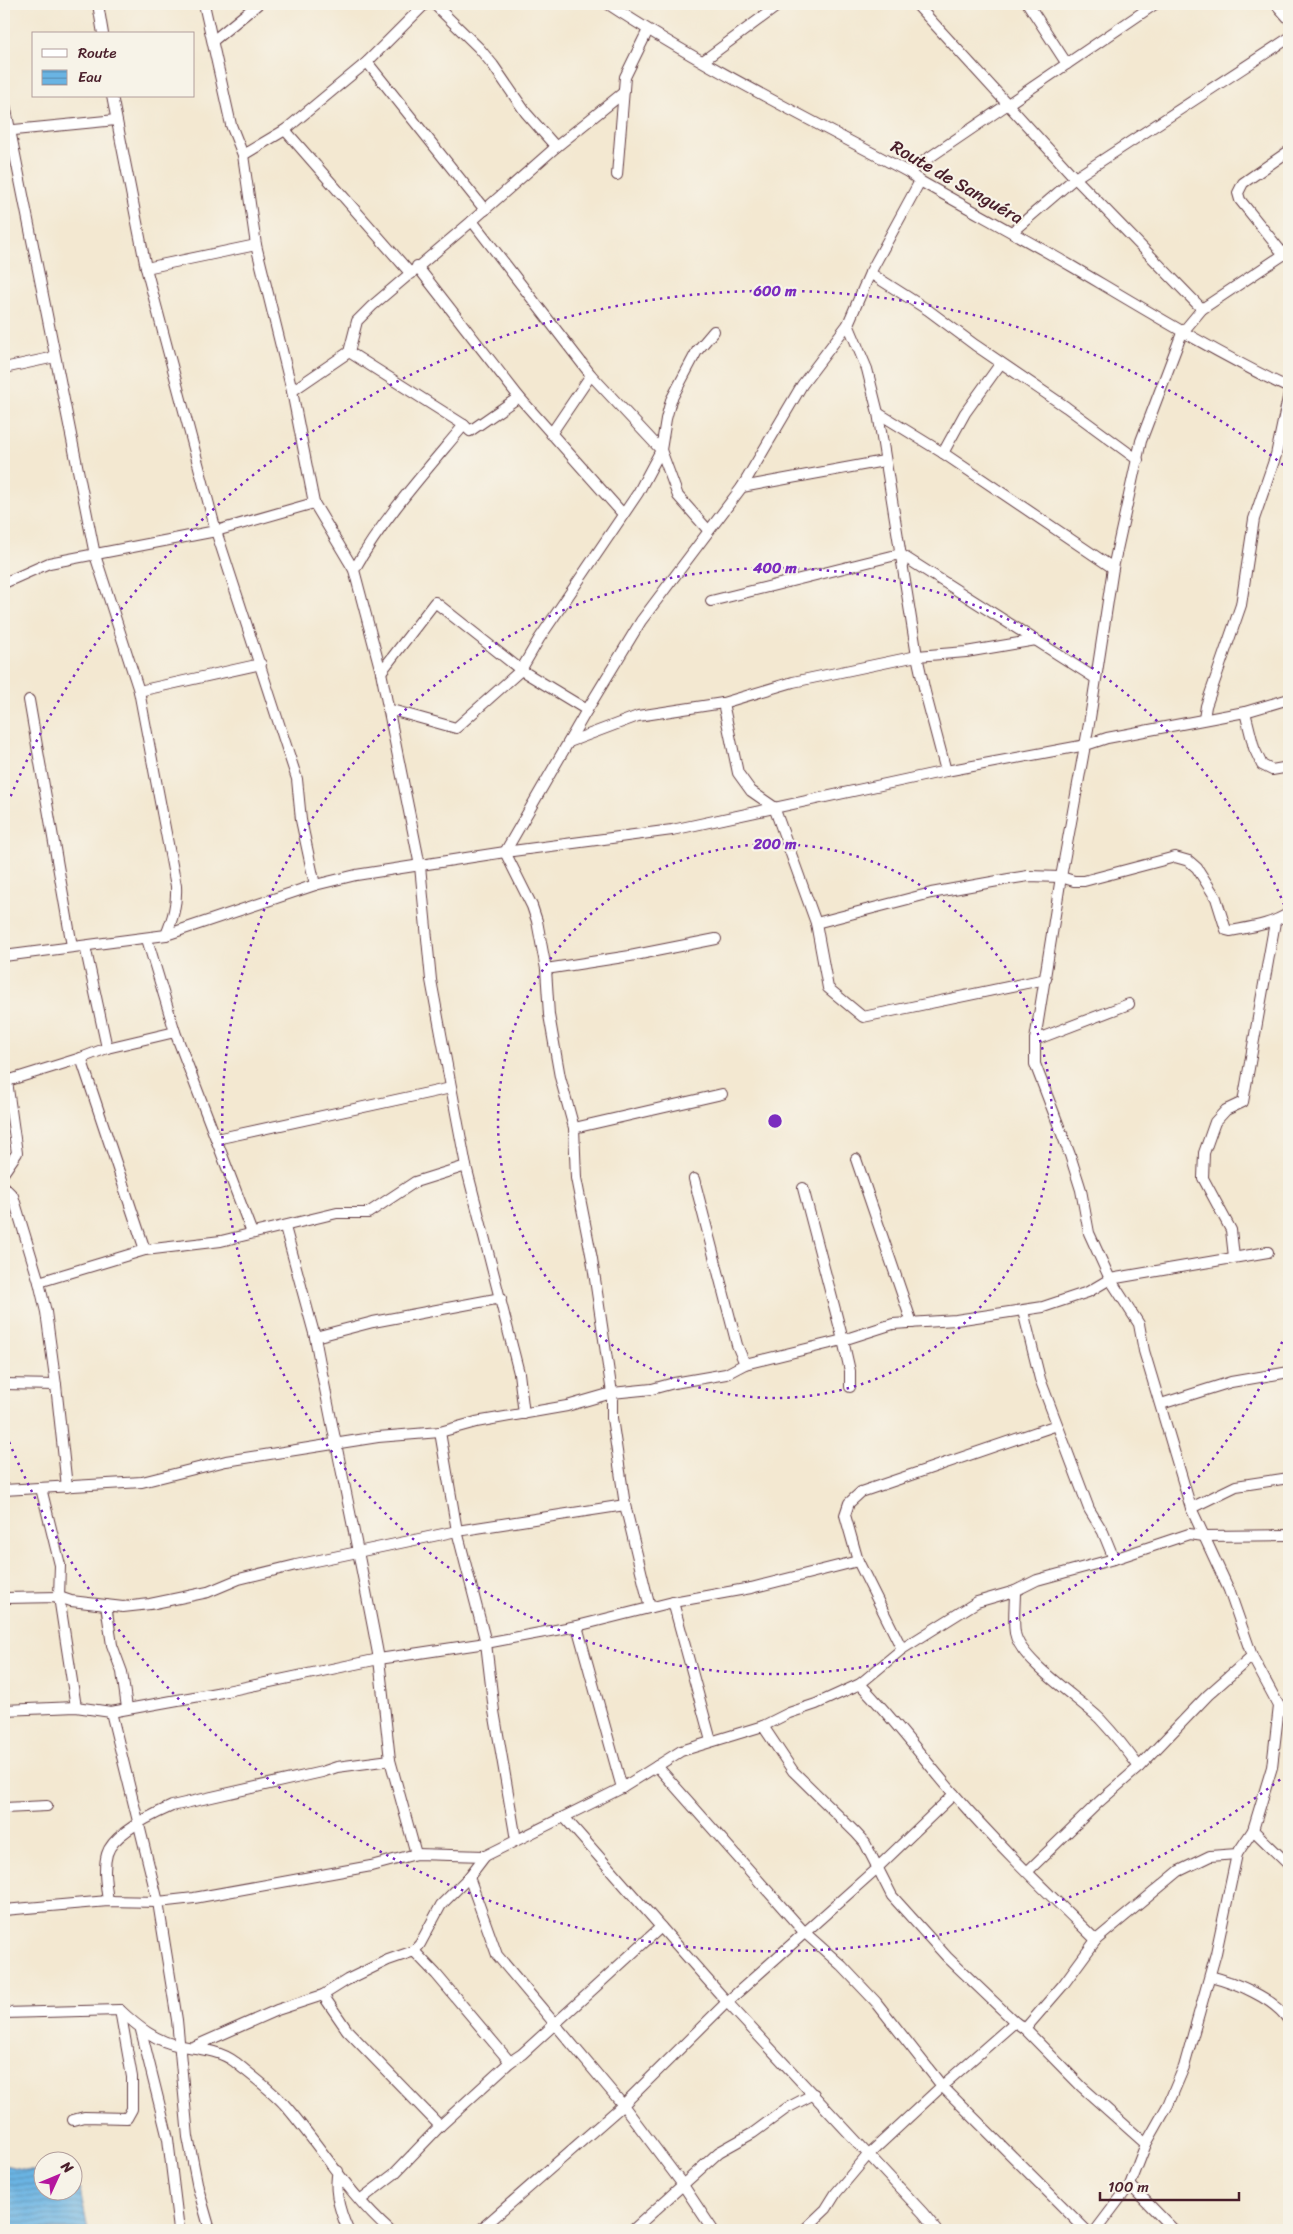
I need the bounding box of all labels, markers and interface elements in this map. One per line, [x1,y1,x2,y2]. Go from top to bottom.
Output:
legend [32,32,195,98]
text: Route [78,40,117,66]
text: Eau [78,64,102,90]
street label: Route de Sanguéra [885,131,1029,233]
text: 600 m [753,278,797,304]
text: 400 m [752,555,797,581]
text: 200 m [752,831,797,857]
centre of rings [766,1112,784,1130]
north arrow [32,2152,82,2202]
text: N [54,2154,80,2180]
scale bar [1100,2169,1239,2201]
text: 100 m [1108,2174,1149,2200]

